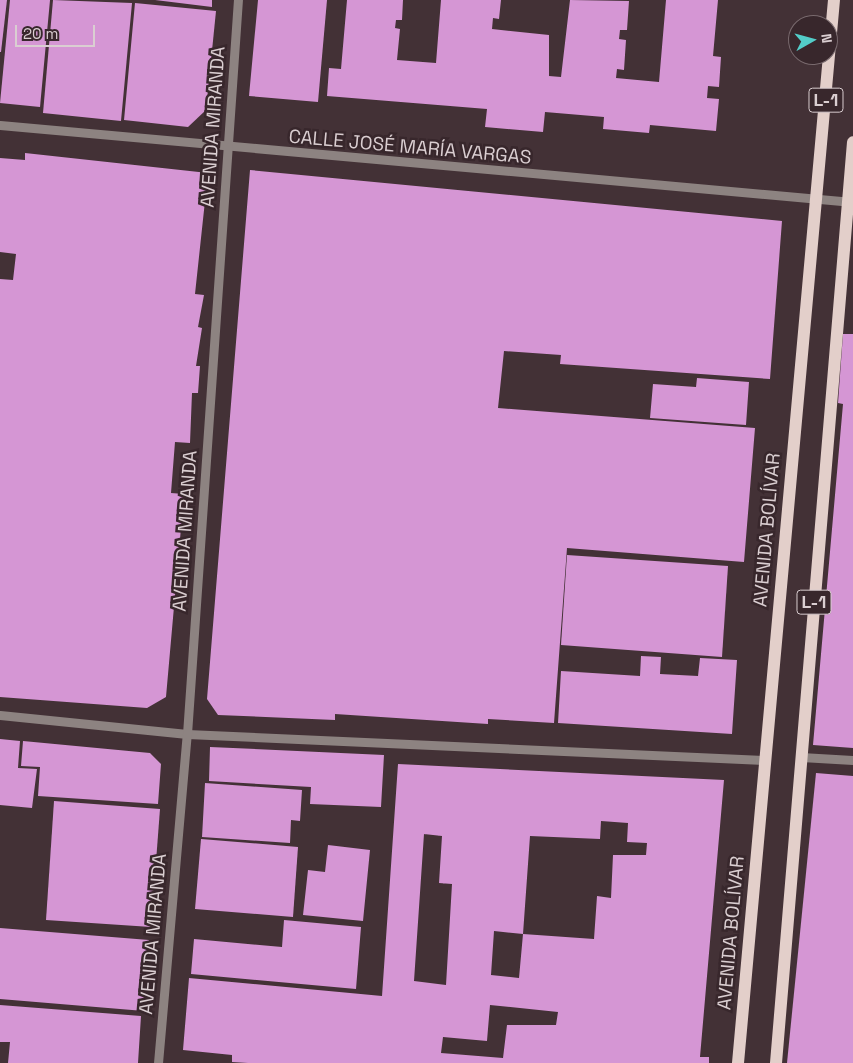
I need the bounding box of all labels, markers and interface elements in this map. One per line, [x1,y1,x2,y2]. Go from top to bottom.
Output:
scale bar [18,15,98,47]
north arrow [788,15,838,65]
text: 20 m [23,24,58,43]
text: N [817,33,836,44]
street label: AVENIDA MIRANDA [196,45,230,209]
road number: L-1 [807,84,845,116]
street label: CALLE JOSÉ MARÍA VARGAS [287,125,533,169]
street label: AVENIDA MIRANDA [168,449,202,613]
street label: AVENIDA BOLÍVAR [749,452,785,608]
road number: L-1 [795,586,833,618]
street label: AVENIDA MIRANDA [135,852,171,1016]
street label: AVENIDA BOLÍVAR [713,855,749,1011]

